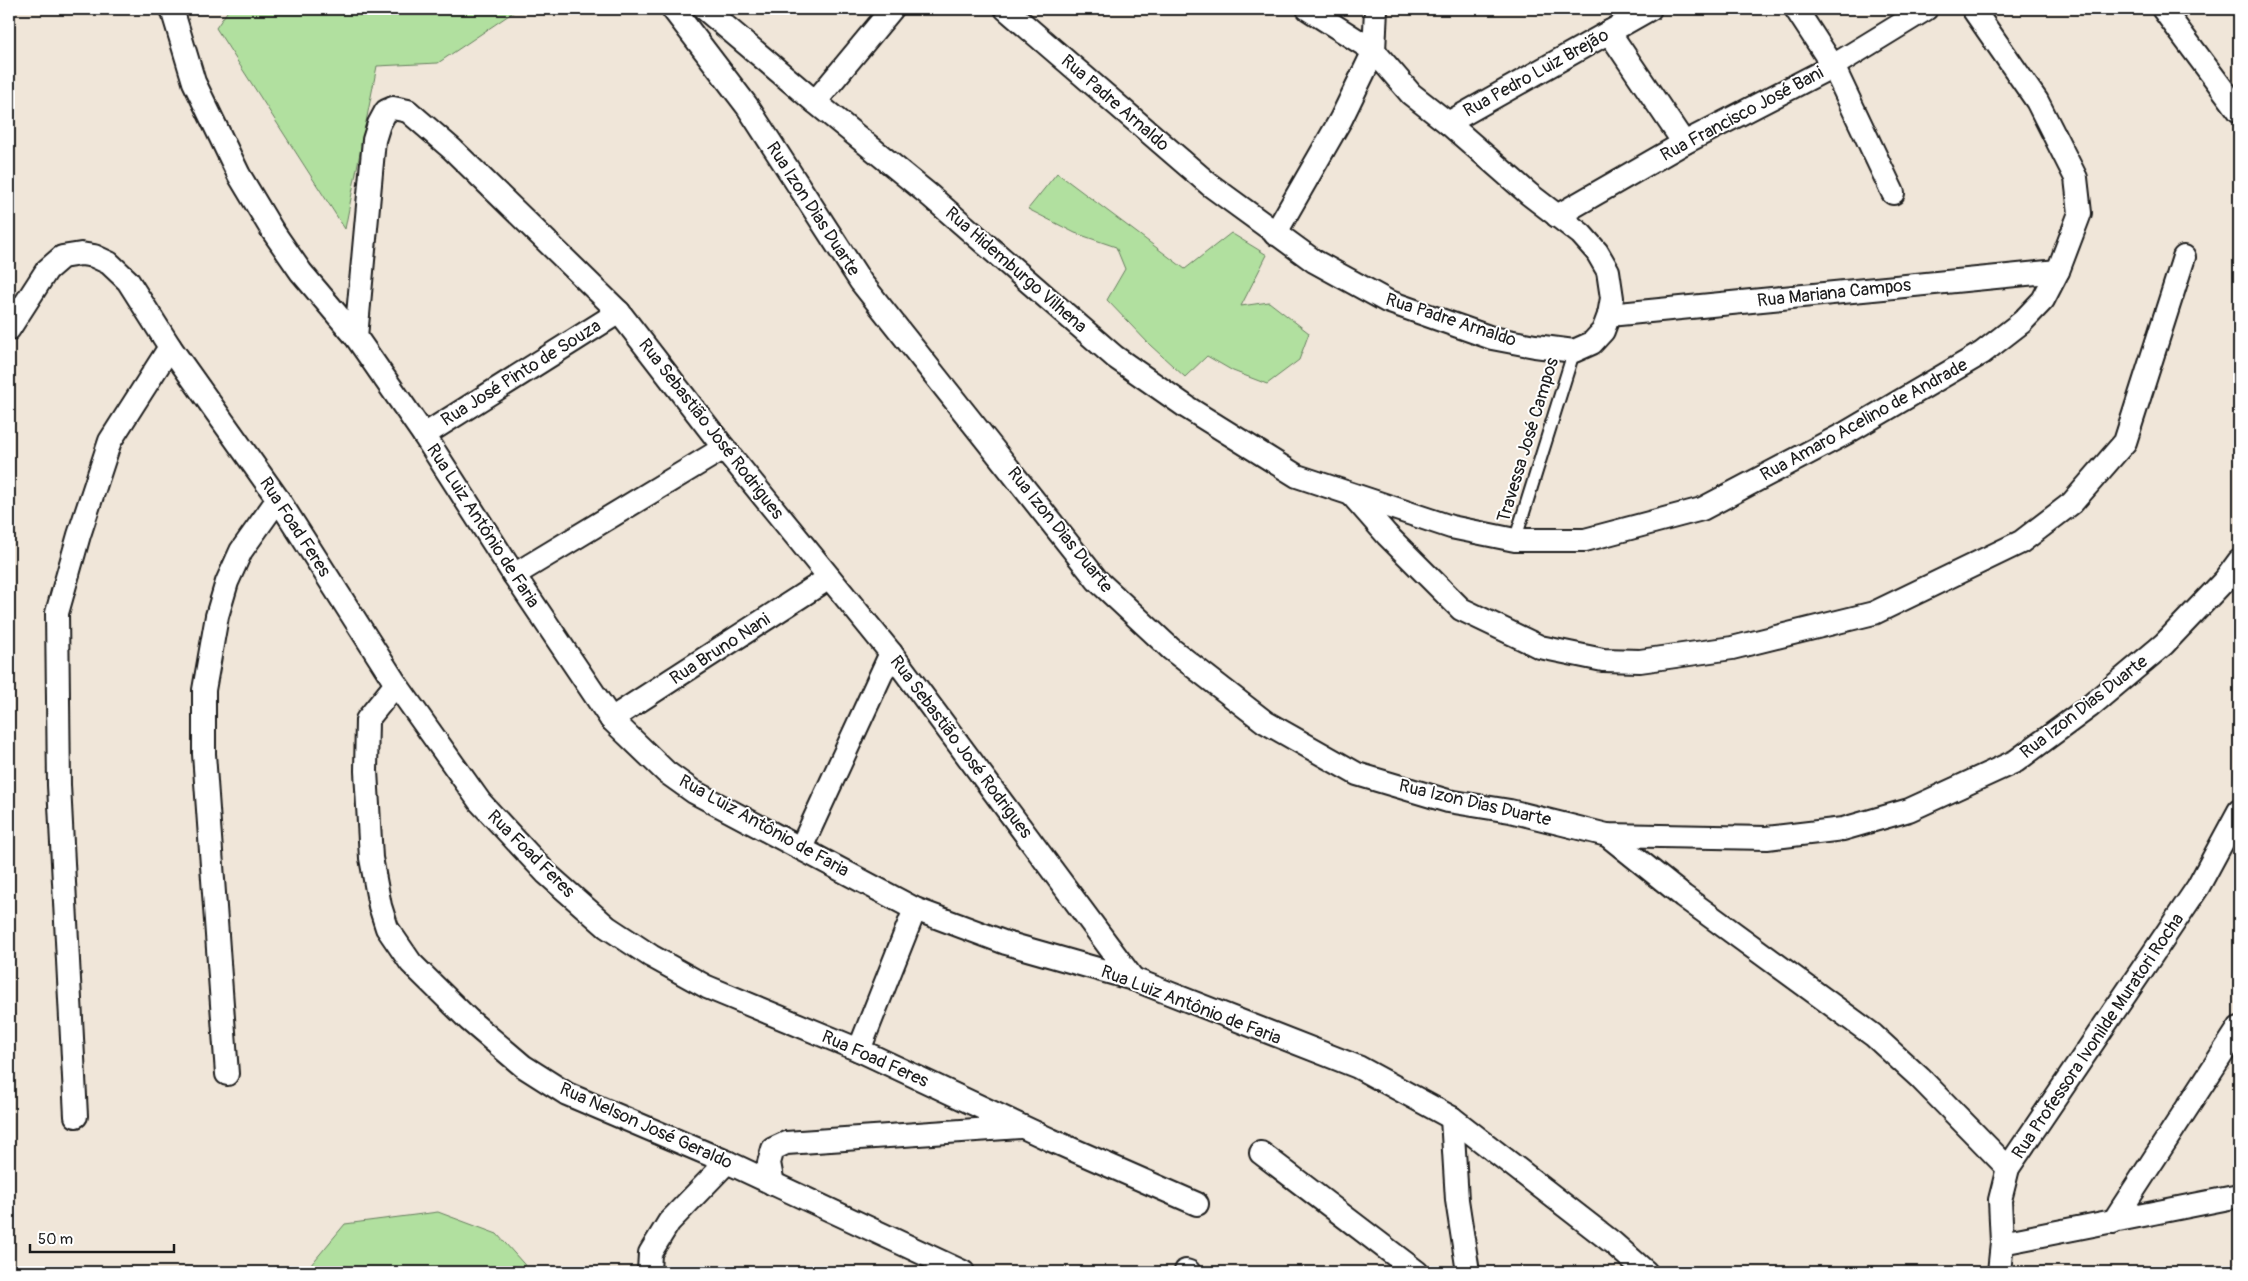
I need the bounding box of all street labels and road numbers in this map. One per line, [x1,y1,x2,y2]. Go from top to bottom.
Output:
street label: Rua Pedro Luiz Brejão [1459,23,1613,123]
street label: Rua Padre Arnaldo [1056,50,1174,157]
street label: Rua Francisco José Bani [1657,61,1827,167]
street label: Rua Izon Dias Duarte [761,138,865,281]
street label: Rua Hidemburgo Vilhena [940,202,1092,338]
street label: Rua Mariana Campos [1756,273,1912,313]
street label: Rua Padre Arnaldo [1383,288,1520,352]
street label: Rua José Pinto de Souza [437,314,605,432]
street label: Rua Sebastião José Rodrigues [633,334,789,524]
street label: Rua Amaro Acelino de Andrade [1756,353,1972,487]
street label: Travessa José Campos [1492,355,1564,525]
street label: Rua Luiz Antônio de Faria [421,440,545,612]
street label: Rua Izon Dias Duarte [1002,462,1118,598]
street label: Rua Foad Feres [254,473,336,581]
street label: Rua Bruno Nani [666,608,774,690]
street label: Rua Izon Dias Duarte [2016,650,2152,764]
street label: Rua Sebastião José Rodrigues [885,651,1037,843]
street label: Rua Luiz Antônio de Faria [675,770,853,882]
street label: Rua Izon Dias Duarte [1397,774,1553,832]
street label: Rua Foad Feres [482,805,580,903]
street label: Rua Professora Ivonilde Muratori Rocha [2007,909,2189,1163]
street label: Rua Luiz Antônio de Faria [1098,960,1284,1050]
street label: Rua Foad Feres [818,1025,932,1093]
street label: Rua Nelson José Geraldo [556,1078,736,1175]

